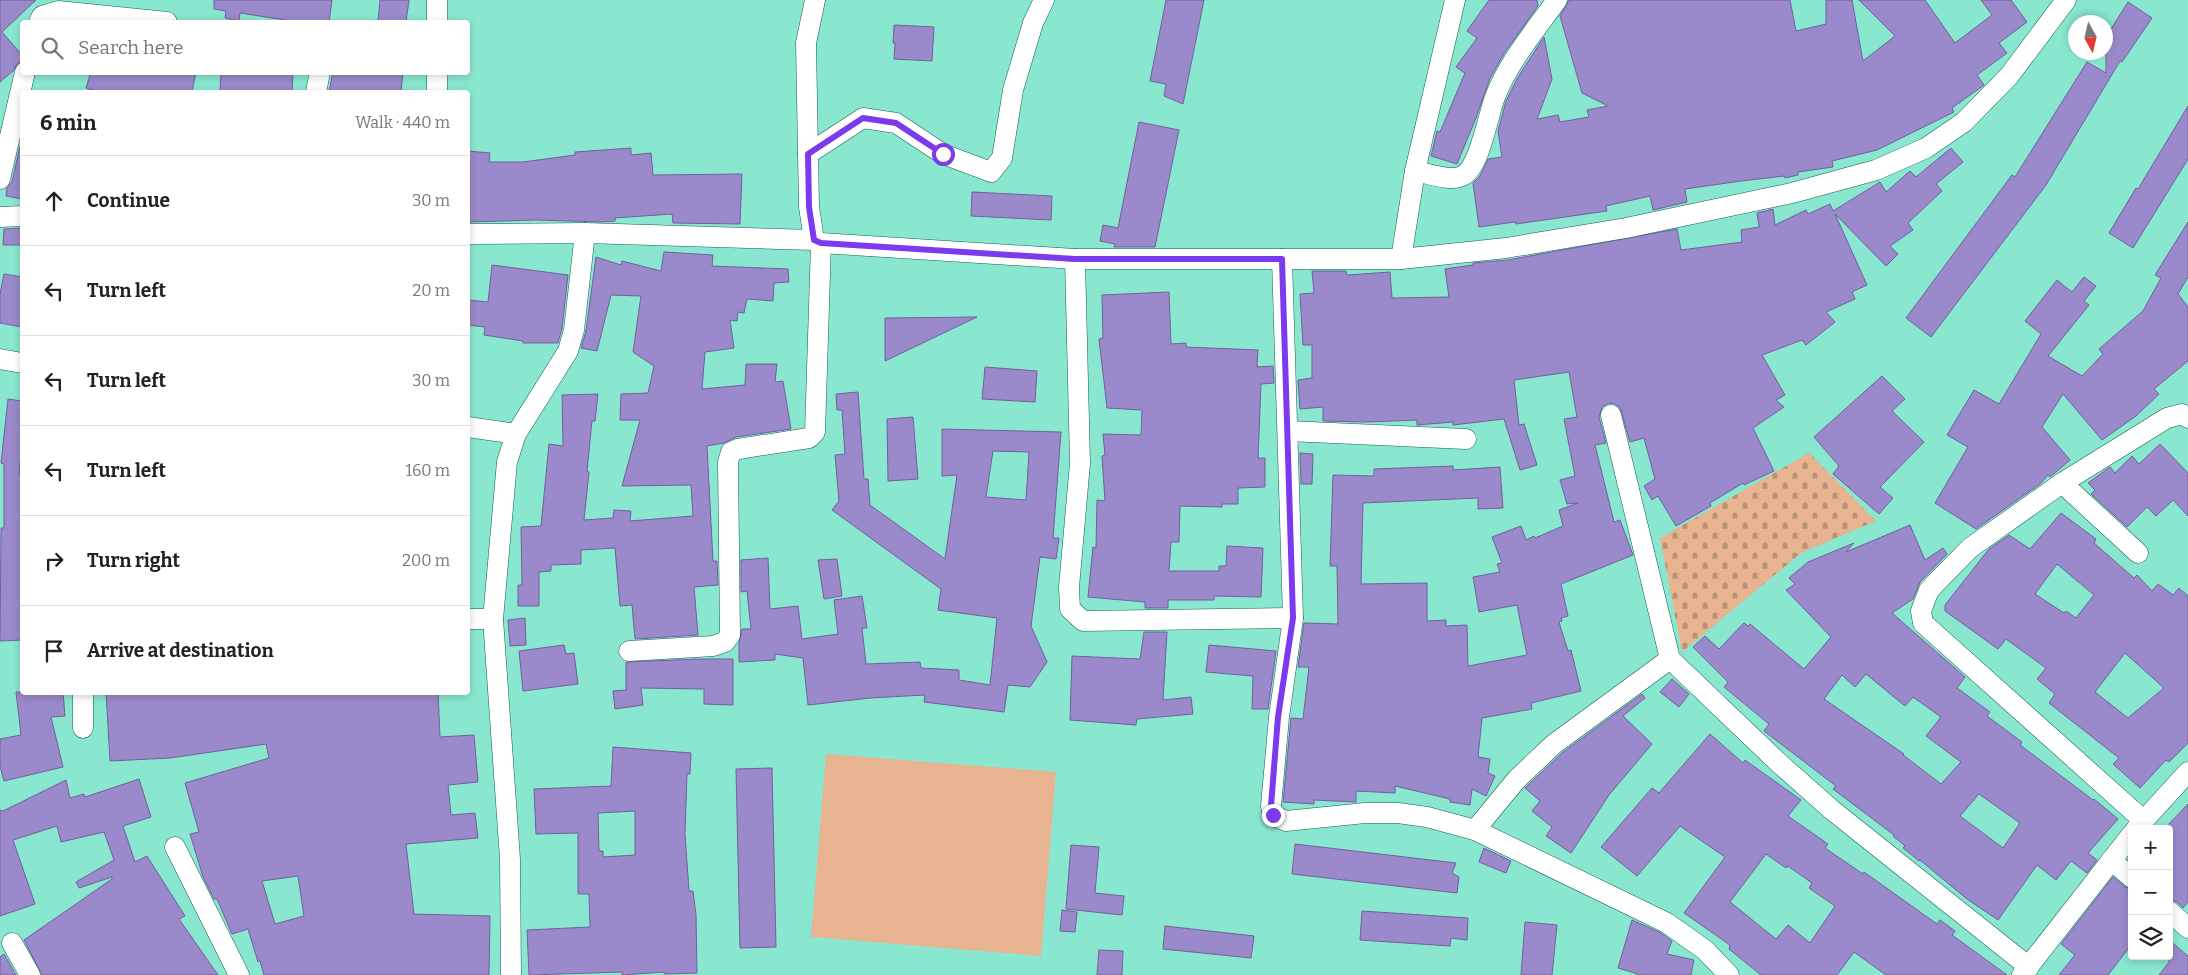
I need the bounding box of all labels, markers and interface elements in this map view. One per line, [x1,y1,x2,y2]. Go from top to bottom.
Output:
north arrow [2068,15,2113,60]
search box [20,20,470,75]
icon: search [38,34,66,62]
text: Search here [78,36,183,59]
text: 6 min [40,110,96,136]
text: Walk · 440 m [355,113,450,132]
route start [932,143,955,166]
icon: ahead [40,187,68,215]
text: Continue [87,189,170,212]
text: 30 m [412,191,450,210]
icon: left [40,277,68,305]
text: Turn left [87,279,166,302]
text: 20 m [413,281,450,300]
icon: left [40,367,68,395]
text: Turn left [87,369,166,392]
text: 30 m [412,371,450,390]
icon: left [40,457,68,485]
text: Turn left [87,459,166,482]
text: 160 m [405,461,450,480]
icon: right [40,547,68,575]
text: Turn right [87,549,180,572]
text: 200 m [402,551,450,570]
icon: arrive [40,637,68,665]
text: Arrive at destination [87,639,274,662]
route end [1262,804,1285,827]
map controls [2128,825,2173,960]
button: + [2128,825,2173,870]
button: − [2128,870,2173,915]
button: layers [2128,915,2173,960]

